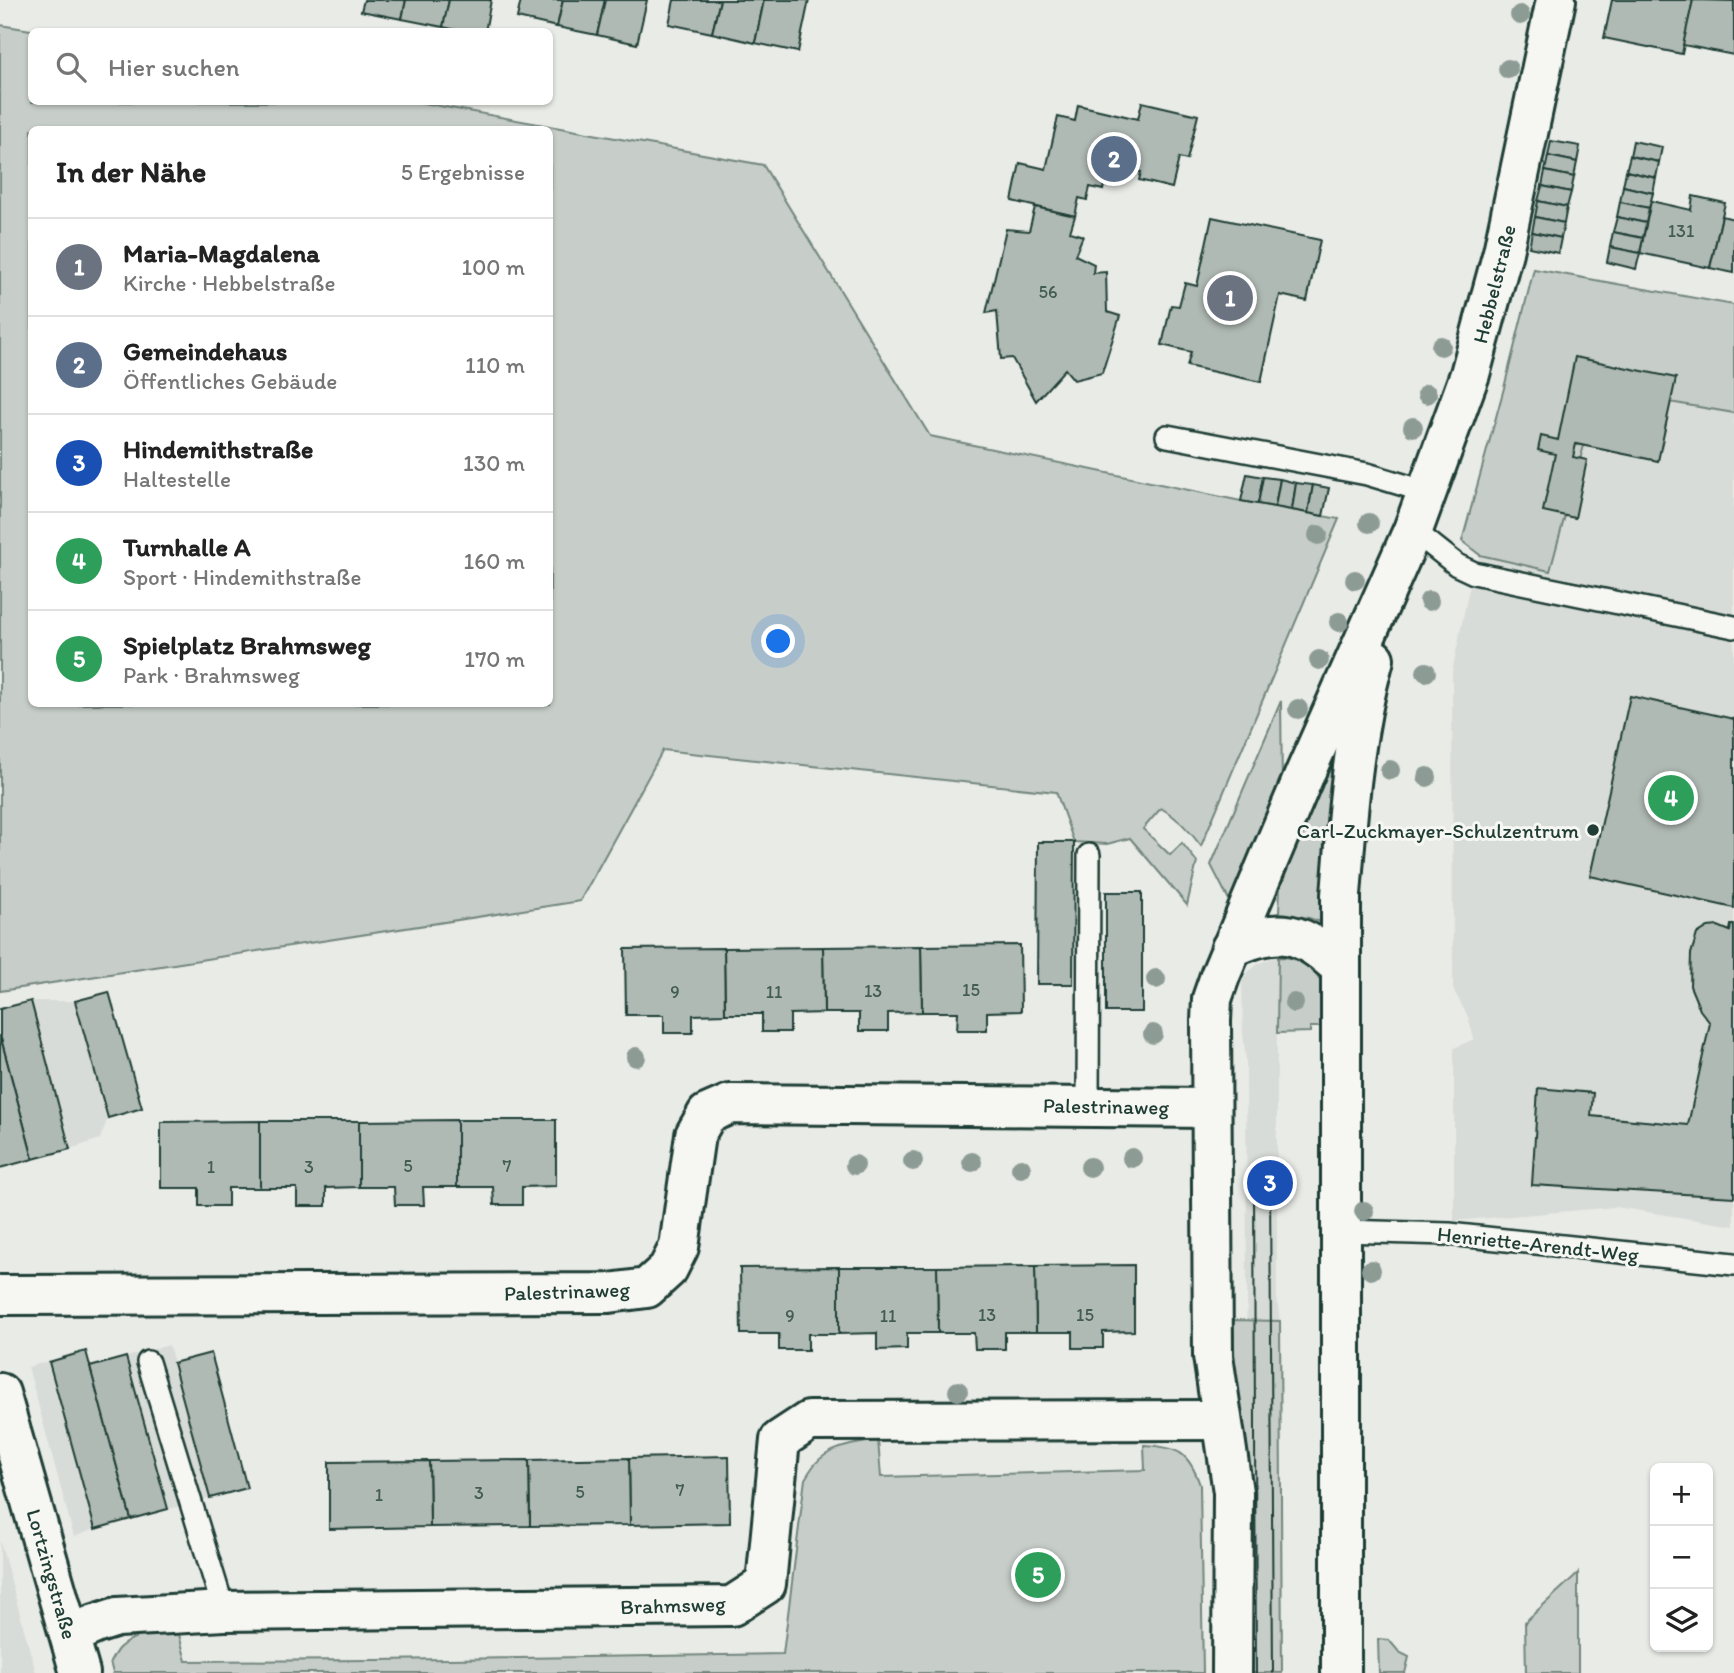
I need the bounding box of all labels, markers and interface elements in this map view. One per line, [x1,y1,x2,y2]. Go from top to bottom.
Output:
search box [28,28,553,105]
icon: search [52,48,90,86]
text: Hier suchen [108,51,240,83]
pin: 2 [1091,133,1137,185]
text: In der Nähe [56,153,206,190]
text: 5 Ergebnisse [401,158,525,186]
house number: 131 [1668,220,1694,242]
street label: Hebbelstraße [1467,222,1521,346]
text: Maria-Magdalena [123,237,320,269]
text: 1 [74,253,84,281]
text: 100 m [461,253,525,281]
text: Kirche · Hebbelstraße [123,269,335,297]
pin: 1 [1207,272,1253,324]
house number: 56 [1039,281,1057,303]
text: Gemeindehaus [123,335,287,367]
text: 2 [73,351,85,379]
text: 110 m [465,351,525,379]
text: Öffentliches Gebäude [123,367,337,395]
text: Hindemithstraße [123,433,313,465]
text: 3 [73,449,85,477]
text: 130 m [463,449,525,477]
text: Haltestelle [123,465,231,493]
text: Turnhalle A [123,531,251,563]
text: 4 [72,547,86,575]
text: 160 m [463,547,525,575]
text: Sport · Hindemithstraße [123,563,361,591]
your location [761,624,795,658]
text: Spielplatz Brahmsweg [123,629,371,661]
text: 5 [73,645,85,673]
text: 170 m [464,645,525,673]
text: Park · Brahmsweg [123,661,300,689]
pin: 4 [1648,772,1694,824]
place label: Carl-Zuckmayer-Schulzentrum [1297,818,1579,843]
marker: Carl-Zuckmayer-Schulzentrum [1585,822,1601,838]
house number: 15 [962,979,980,1001]
house number: 13 [864,980,882,1002]
house number: 9 [670,981,680,1003]
house number: 11 [766,981,782,1003]
street label: Palestrinaweg [1043,1092,1170,1120]
house number: 5 [403,1155,413,1177]
house number: 7 [503,1155,512,1177]
house number: 1 [207,1156,215,1178]
house number: 3 [304,1156,314,1178]
pin: 3 [1247,1157,1293,1209]
street label: Henriette-Arendt-Weg [1436,1221,1640,1267]
street label: Palestrinaweg [503,1276,631,1306]
house number: 13 [978,1304,996,1326]
house number: 15 [1076,1304,1094,1326]
house number: 9 [785,1305,795,1327]
house number: 11 [880,1305,896,1327]
map controls [1650,1463,1713,1652]
button: + [1650,1463,1713,1526]
house number: 7 [676,1479,685,1501]
house number: 5 [575,1481,585,1503]
house number: 3 [474,1482,484,1504]
house number: 1 [375,1484,383,1506]
street label: Lortzingstraße [21,1506,83,1642]
button: − [1650,1526,1713,1589]
pin: 5 [1015,1549,1061,1601]
button: layers [1650,1589,1713,1652]
street label: Brahmsweg [620,1591,726,1619]

